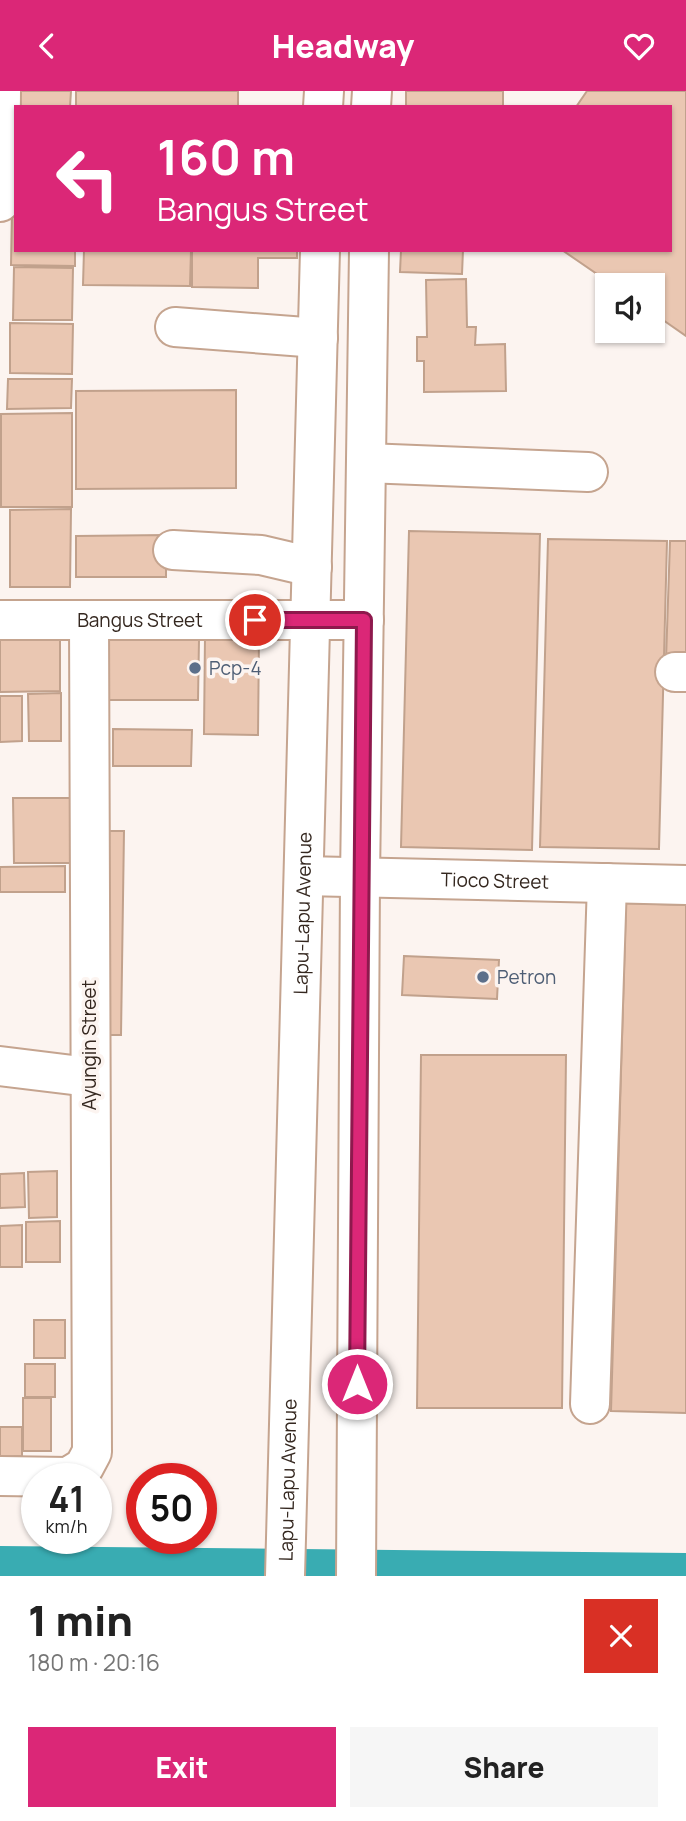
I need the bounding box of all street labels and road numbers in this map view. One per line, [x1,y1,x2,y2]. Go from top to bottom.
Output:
street label: Bangus Street [77,607,203,633]
street label: Lapu-Lapu Avenue [287,832,318,995]
street label: Tioco Street [441,866,549,895]
street label: Ayungin Street [76,980,102,1110]
street label: Lapu-Lapu Avenue [272,1398,303,1562]

